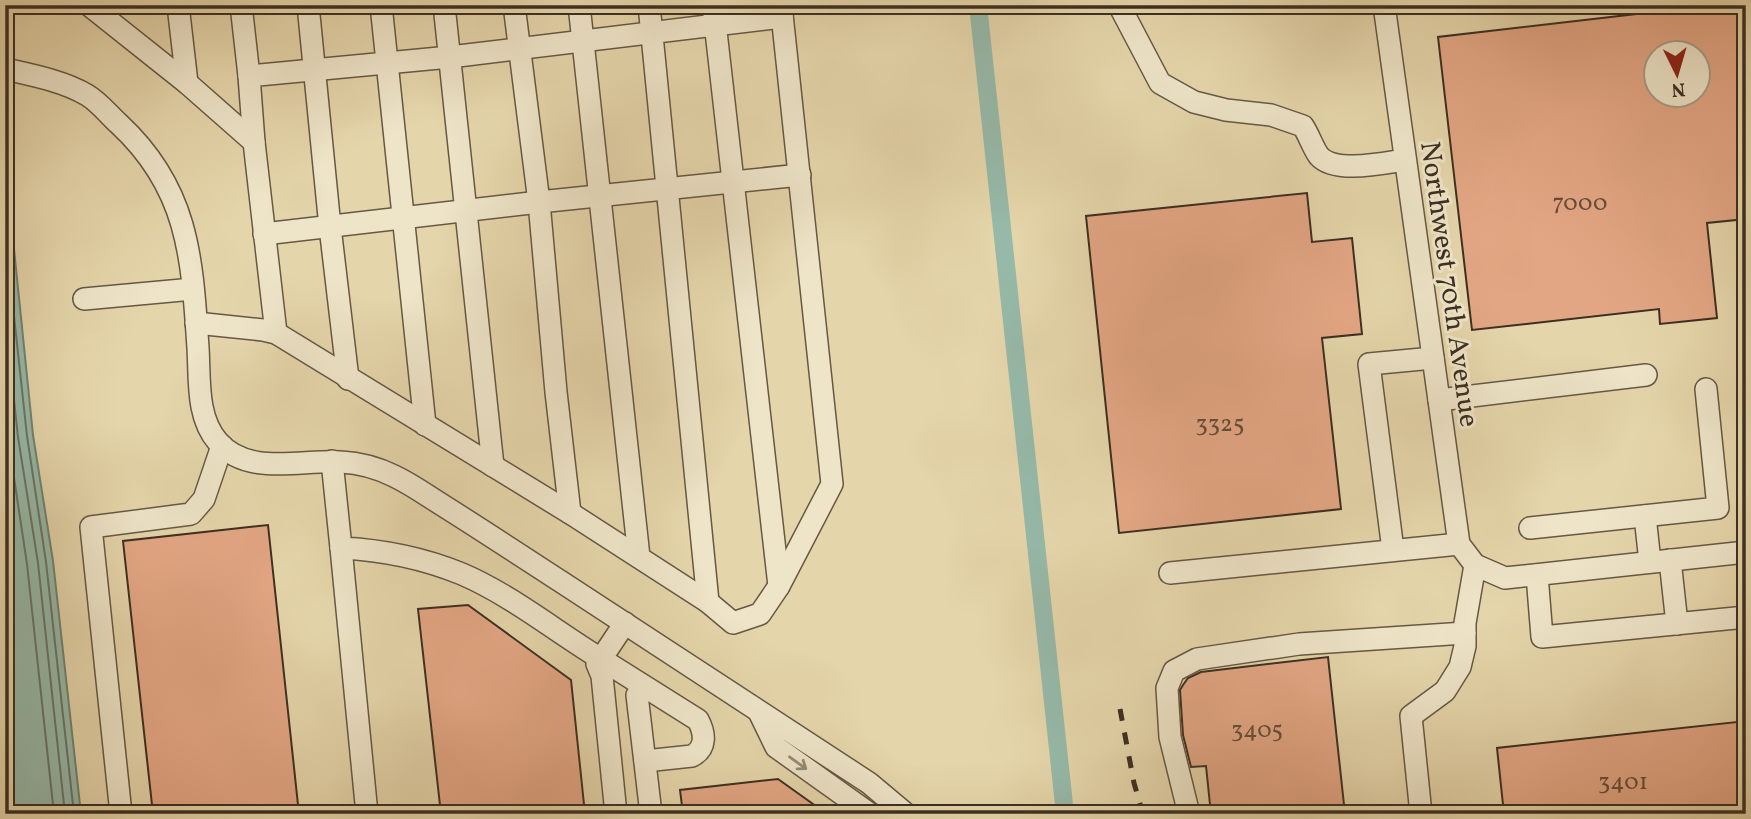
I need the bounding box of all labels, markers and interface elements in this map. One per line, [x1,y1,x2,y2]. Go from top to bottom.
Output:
north arrow [1642,38,1712,108]
text: N [1670,75,1686,103]
street label: Northwest 70th Avenue [1409,139,1488,430]
house number: 7000 [1553,187,1607,221]
house number: 3325 [1196,408,1244,442]
house number: 3405 [1231,714,1283,748]
one-way arrow [788,755,807,770]
house number: 3401 [1598,766,1648,800]

